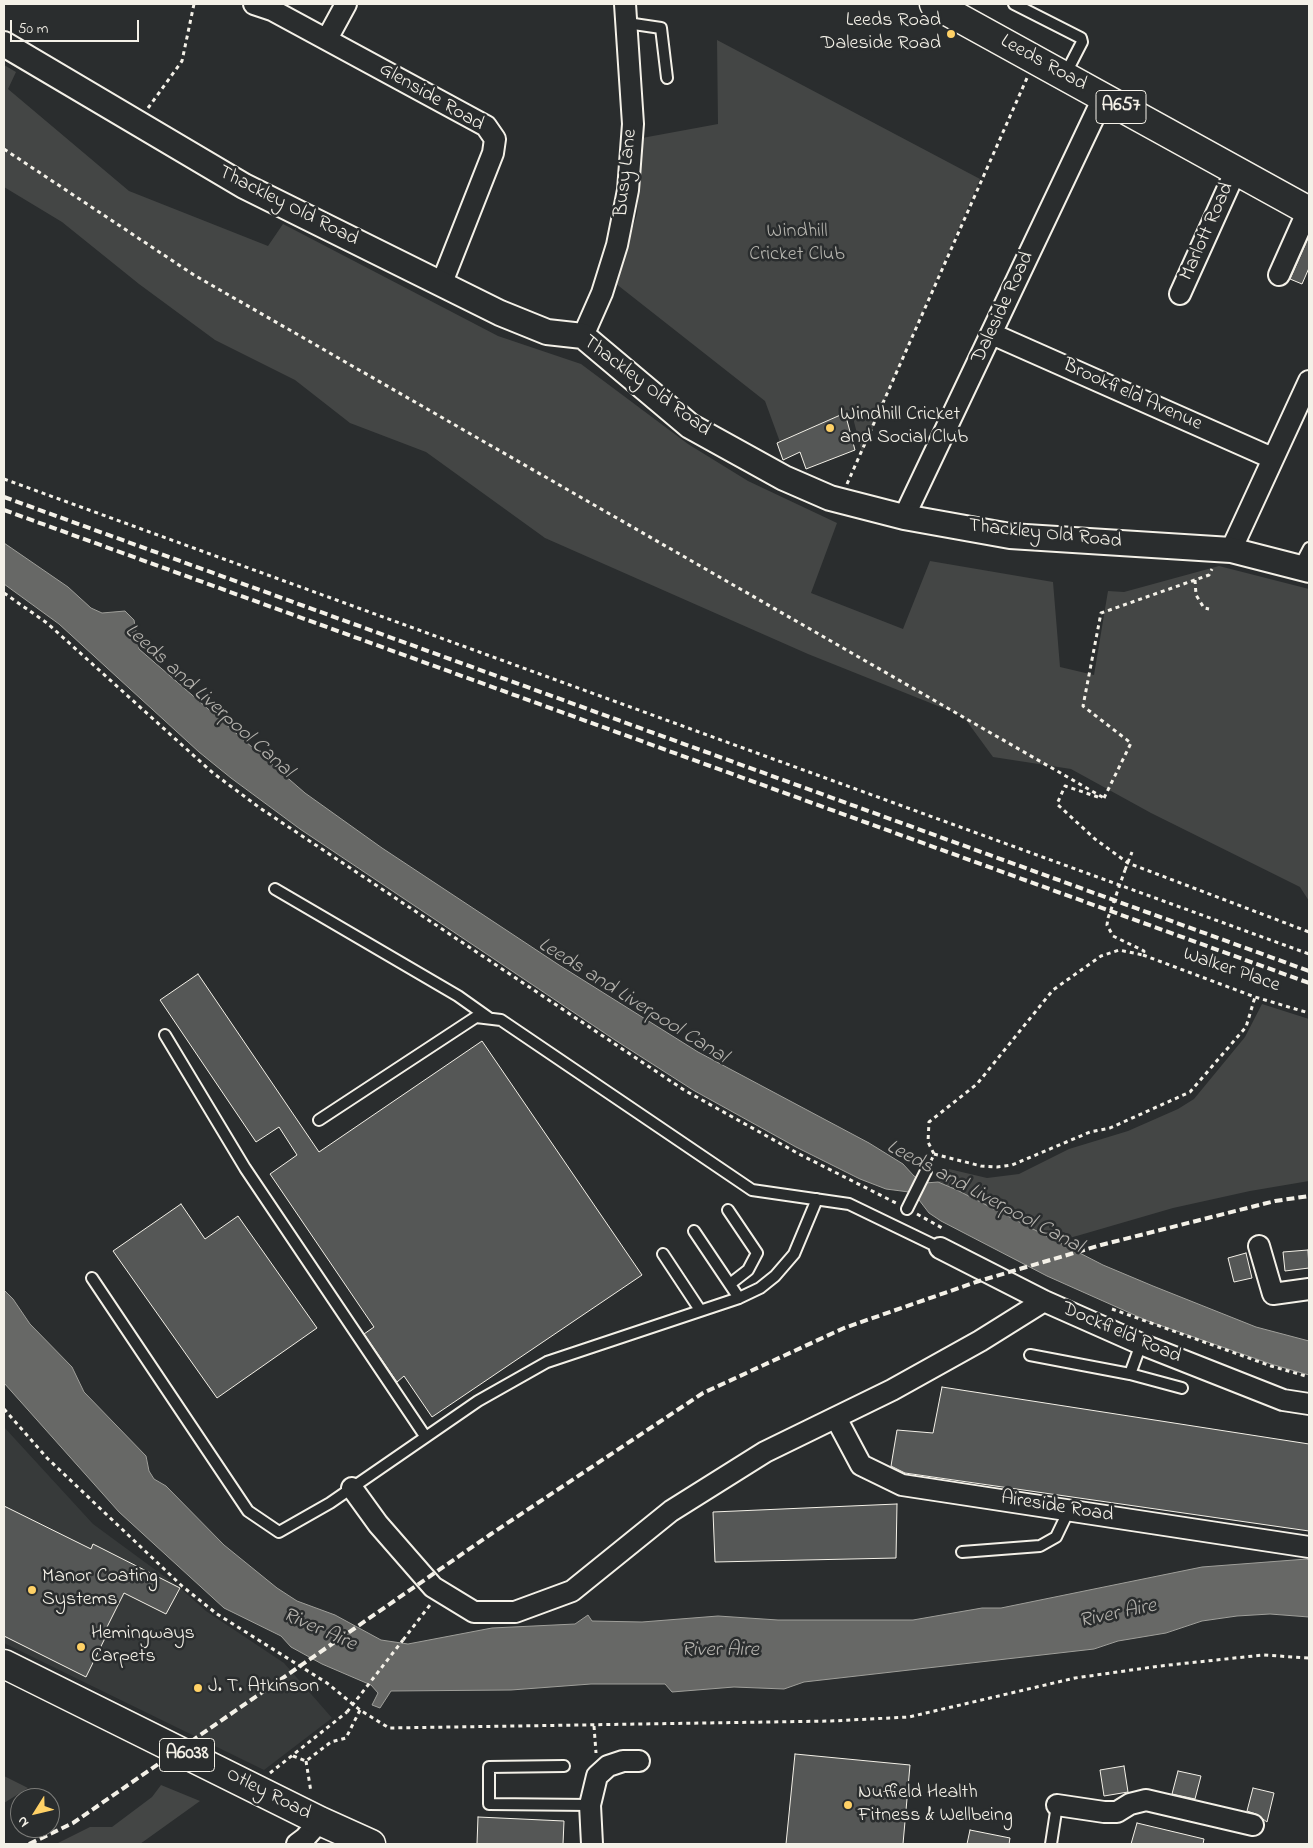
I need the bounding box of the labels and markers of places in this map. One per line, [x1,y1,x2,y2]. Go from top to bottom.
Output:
place label: Leeds Road Daleside Road [821,10,941,57]
marker: Leeds Road Daleside Road [945,28,957,40]
place label: Windhill Cricket and Social Club [840,404,968,451]
marker: Windhill Cricket and Social Club [824,422,836,434]
place label: Manor Coating Systems [42,1566,158,1613]
marker: Manor Coating Systems [26,1584,38,1596]
place label: Hemingways Carpets [91,1623,195,1670]
marker: Hemingways Carpets [75,1641,87,1653]
place label: J. T. Atkinson [208,1676,319,1700]
marker: J. T. Atkinson [192,1682,204,1694]
place label: Nuffield Health Fitness & Wellbeing [858,1782,1013,1829]
marker: Nuffield Health Fitness & Wellbeing [842,1799,854,1811]

